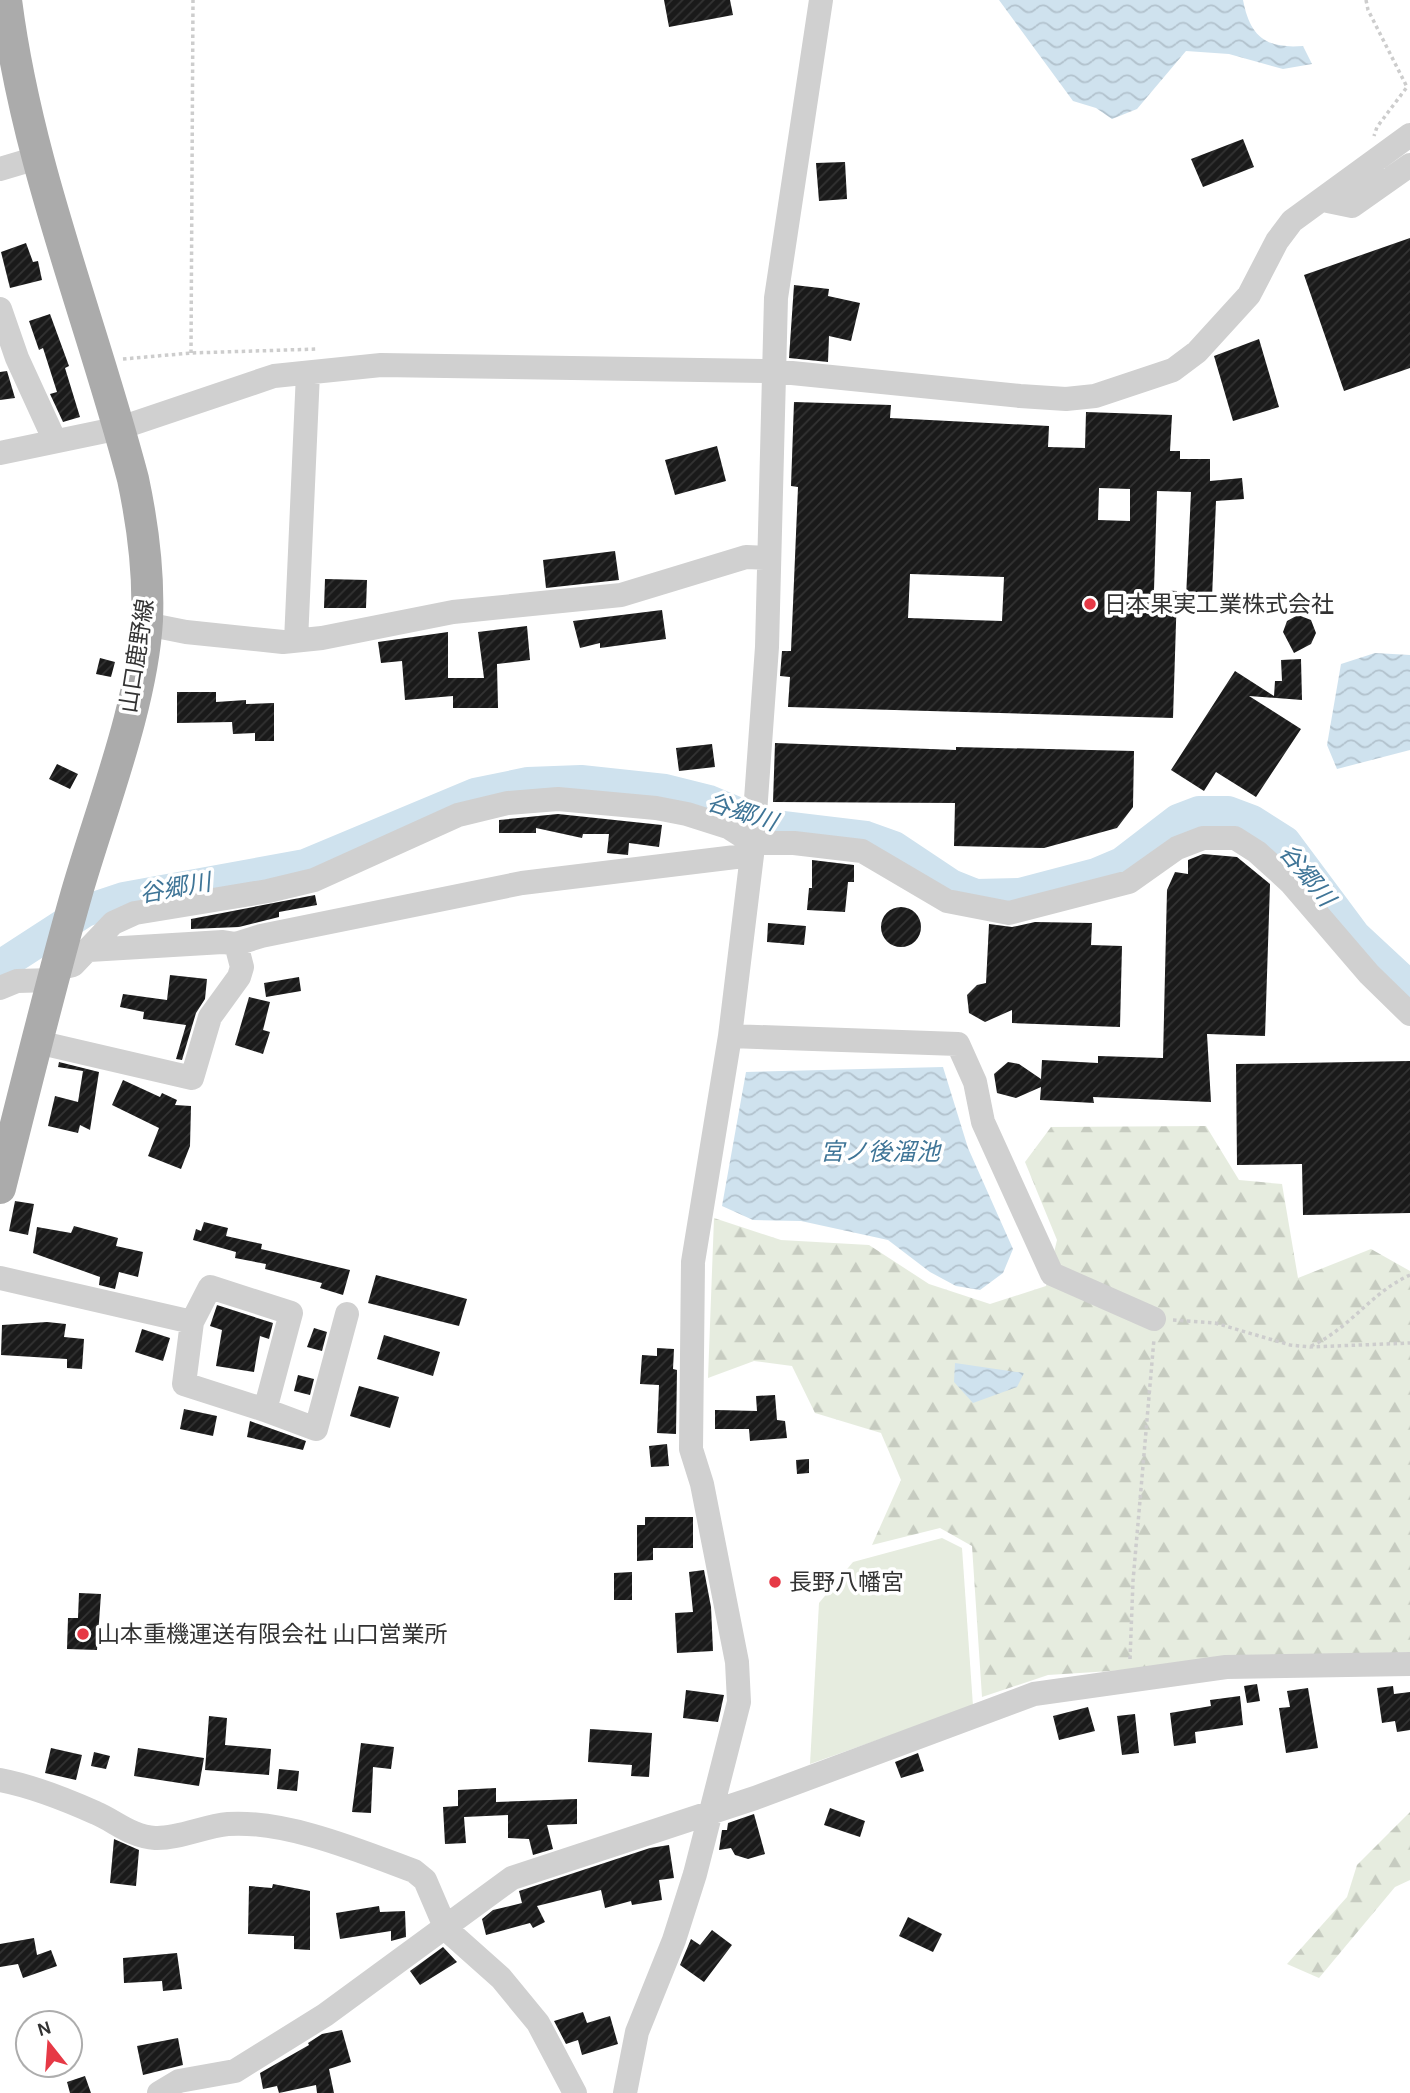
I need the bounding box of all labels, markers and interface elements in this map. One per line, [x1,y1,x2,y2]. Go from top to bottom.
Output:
place label: 日本果実工業株式会社 [1104,591,1334,618]
marker: 日本果実工業株式会社 [1082,596,1098,612]
street label: 山口鹿野線 [115,597,159,715]
water label: 谷郷川 [703,788,783,837]
water label: 谷郷川 [1273,838,1342,914]
water label: 谷郷川 [137,867,216,908]
water label: 宮ノ後溜池 [820,1138,942,1166]
place label: 長野八幡宮 [789,1569,904,1596]
marker: 長野八幡宮 [767,1574,783,1590]
place label: 山本重機運送有限会社 山口営業所 [97,1621,447,1648]
marker: 山本重機運送有限会社 山口営業所 [75,1626,91,1642]
north arrow [14,2009,84,2079]
text: N [35,2016,54,2041]

